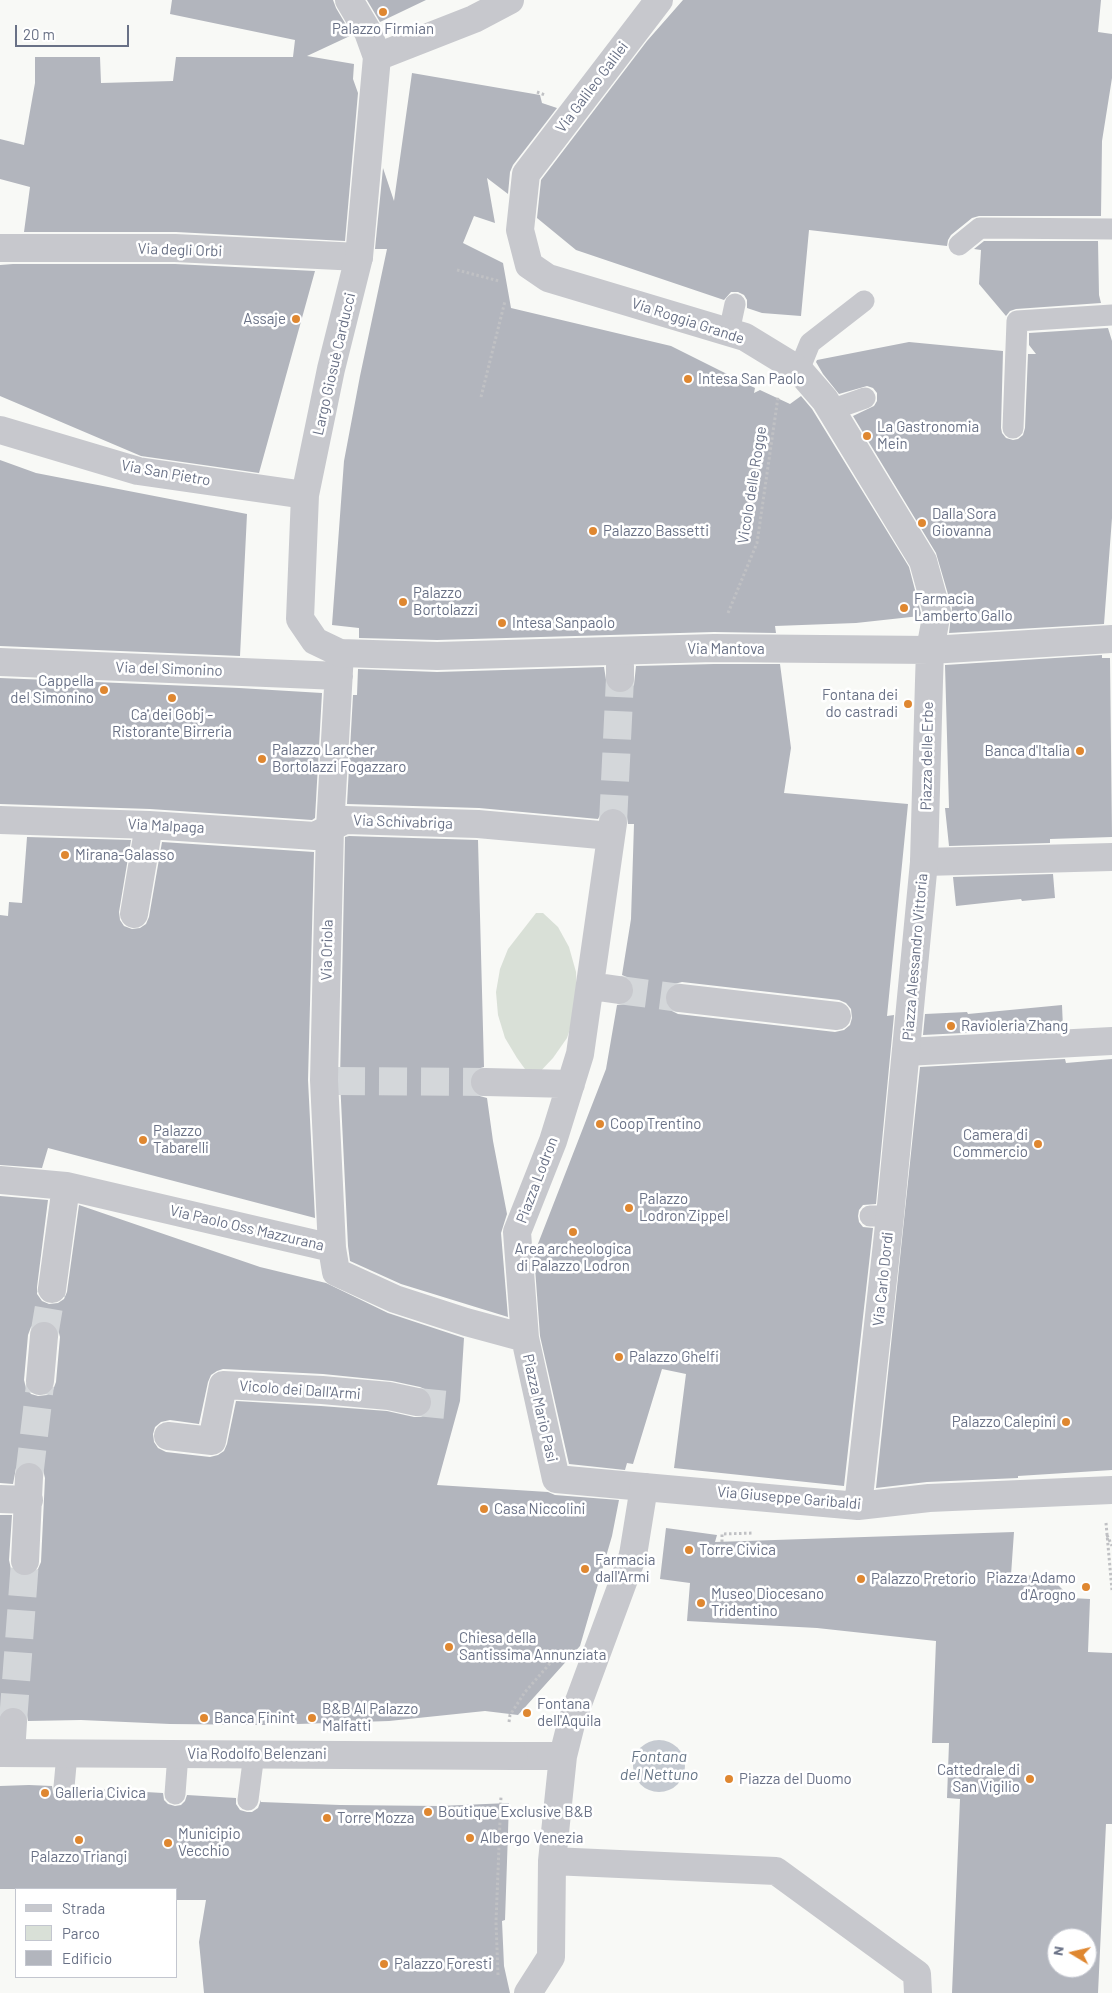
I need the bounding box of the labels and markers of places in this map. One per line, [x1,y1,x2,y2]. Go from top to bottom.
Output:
marker: Palazzo Firmian [377,6,389,18]
place label: Palazzo Firmian [332,20,434,38]
place label: Assaje [243,310,286,328]
marker: Assaje [290,313,302,325]
place label: Intesa San Paolo [698,370,805,388]
marker: Intesa San Paolo [682,373,694,385]
place label: La Gastronomia Mein [877,418,979,453]
marker: La Gastronomia Mein [861,430,873,442]
place label: Dalla Sora Giovanna [932,505,996,540]
marker: Dalla Sora Giovanna [916,517,928,529]
place label: Palazzo Bassetti [603,522,709,540]
marker: Palazzo Bassetti [587,525,599,537]
place label: Palazzo Bortolazzi [413,584,478,619]
place label: Farmacia Lamberto Gallo [914,590,1013,625]
marker: Palazzo Bortolazzi [397,596,409,608]
marker: Farmacia Lamberto Gallo [898,602,910,614]
place label: Intesa Sanpaolo [512,614,615,632]
marker: Intesa Sanpaolo [496,617,508,629]
place label: Cappella del Simonino [10,672,94,707]
marker: Cappella del Simonino [98,684,110,696]
place label: Fontana dei do castradi [822,686,898,721]
marker: Ca' dei Gobj - Ristorante Birreria [166,692,178,704]
marker: Fontana dei do castradi [902,698,914,710]
place label: Ca' dei Gobj - Ristorante Birreria [112,706,232,741]
place label: Palazzo Larcher Bortolazzi Fogazzaro [272,741,406,776]
place label: Banca d'Italia [984,742,1070,760]
marker: Banca d'Italia [1074,745,1086,757]
marker: Palazzo Larcher Bortolazzi Fogazzaro [256,753,268,765]
place label: Mirana-Galasso [75,846,175,864]
marker: Mirana-Galasso [59,849,71,861]
place label: Ravioleria Zhang [961,1017,1068,1035]
marker: Ravioleria Zhang [945,1020,957,1032]
place label: Coop Trentino [610,1115,701,1133]
marker: Coop Trentino [594,1118,606,1130]
place label: Palazzo Tabarelli [153,1122,209,1157]
place label: Camera di Commercio [953,1126,1028,1161]
marker: Palazzo Tabarelli [137,1134,149,1146]
marker: Camera di Commercio [1032,1138,1044,1150]
place label: Palazzo Lodron Zippel [639,1190,728,1225]
marker: Palazzo Lodron Zippel [623,1202,635,1214]
marker: Area archeologica di Palazzo Lodron [567,1226,579,1238]
place label: Area archeologica di Palazzo Lodron [514,1240,632,1275]
place label: Palazzo Ghelfi [629,1348,719,1366]
marker: Palazzo Ghelfi [613,1351,625,1363]
place label: Palazzo Calepini [952,1413,1056,1431]
marker: Palazzo Calepini [1060,1416,1072,1428]
place label: Casa Niccolini [494,1500,585,1518]
marker: Casa Niccolini [478,1503,490,1515]
place label: Torre Civica [699,1541,776,1559]
marker: Torre Civica [683,1544,695,1556]
place label: Farmacia dall'Armi [595,1551,656,1586]
marker: Farmacia dall'Armi [579,1563,591,1575]
place label: Piazza Adamo d'Arogno [986,1569,1076,1604]
place label: Palazzo Pretorio [871,1570,976,1588]
marker: Palazzo Pretorio [855,1573,867,1585]
marker: Piazza Adamo d'Arogno [1080,1581,1092,1593]
place label: Museo Diocesano Tridentino [711,1585,824,1620]
marker: Museo Diocesano Tridentino [695,1597,707,1609]
place label: Chiesa della Santissima Annunziata [459,1629,606,1664]
marker: Chiesa della Santissima Annunziata [443,1641,455,1653]
place label: Fontana dell'Aquila [537,1695,601,1730]
place label: B&B Al Palazzo Malfatti [322,1700,418,1735]
marker: Fontana dell'Aquila [521,1707,533,1719]
place label: Banca Finint [214,1709,295,1727]
marker: Banca Finint [198,1712,210,1724]
marker: B&B Al Palazzo Malfatti [306,1712,318,1724]
place label: Cattedrale di San Vigilio [937,1761,1020,1796]
place label: Piazza del Duomo [739,1770,852,1788]
marker: Piazza del Duomo [723,1773,735,1785]
marker: Cattedrale di San Vigilio [1024,1773,1036,1785]
place label: Galleria Civica [55,1784,146,1802]
marker: Galleria Civica [39,1787,51,1799]
place label: Boutique Exclusive B&B [438,1803,593,1821]
marker: Boutique Exclusive B&B [422,1806,434,1818]
place label: Torre Mozza [337,1809,414,1827]
marker: Torre Mozza [321,1812,333,1824]
place label: Municipio Vecchio [178,1825,241,1860]
place label: Albergo Venezia [480,1829,583,1847]
marker: Albergo Venezia [464,1832,476,1844]
marker: Palazzo Triangi [73,1834,85,1846]
marker: Municipio Vecchio [162,1837,174,1849]
place label: Palazzo Triangi [31,1848,127,1866]
place label: Palazzo Foresti [394,1955,492,1973]
marker: Palazzo Foresti [378,1958,390,1970]

